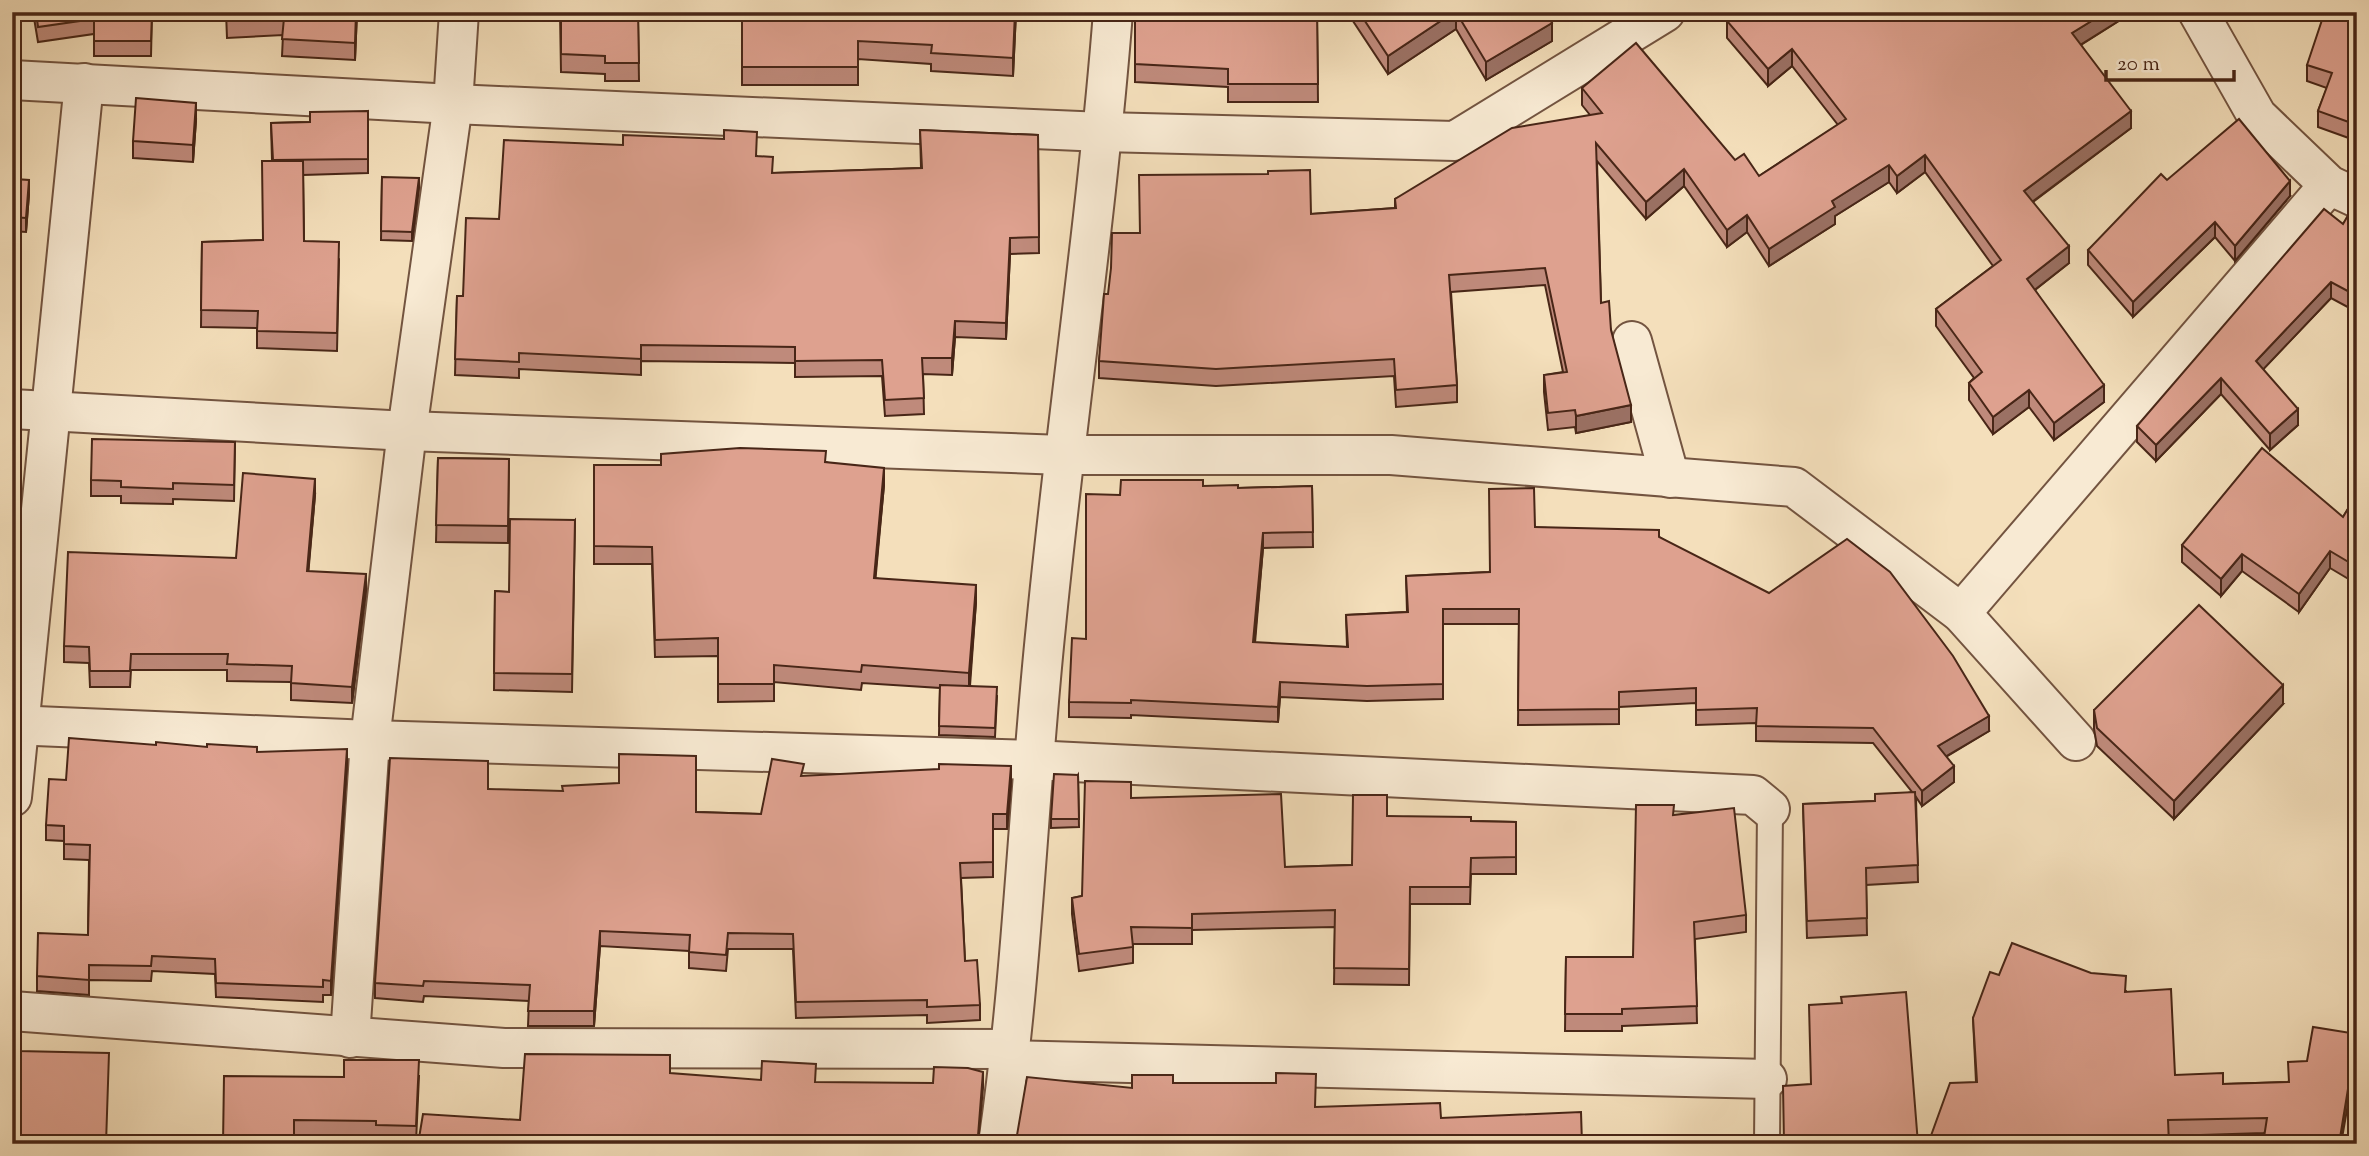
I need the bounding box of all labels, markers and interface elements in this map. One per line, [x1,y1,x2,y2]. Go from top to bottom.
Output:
scale bar [2106,38,2234,82]
text: 20 m [2117,50,2160,80]

